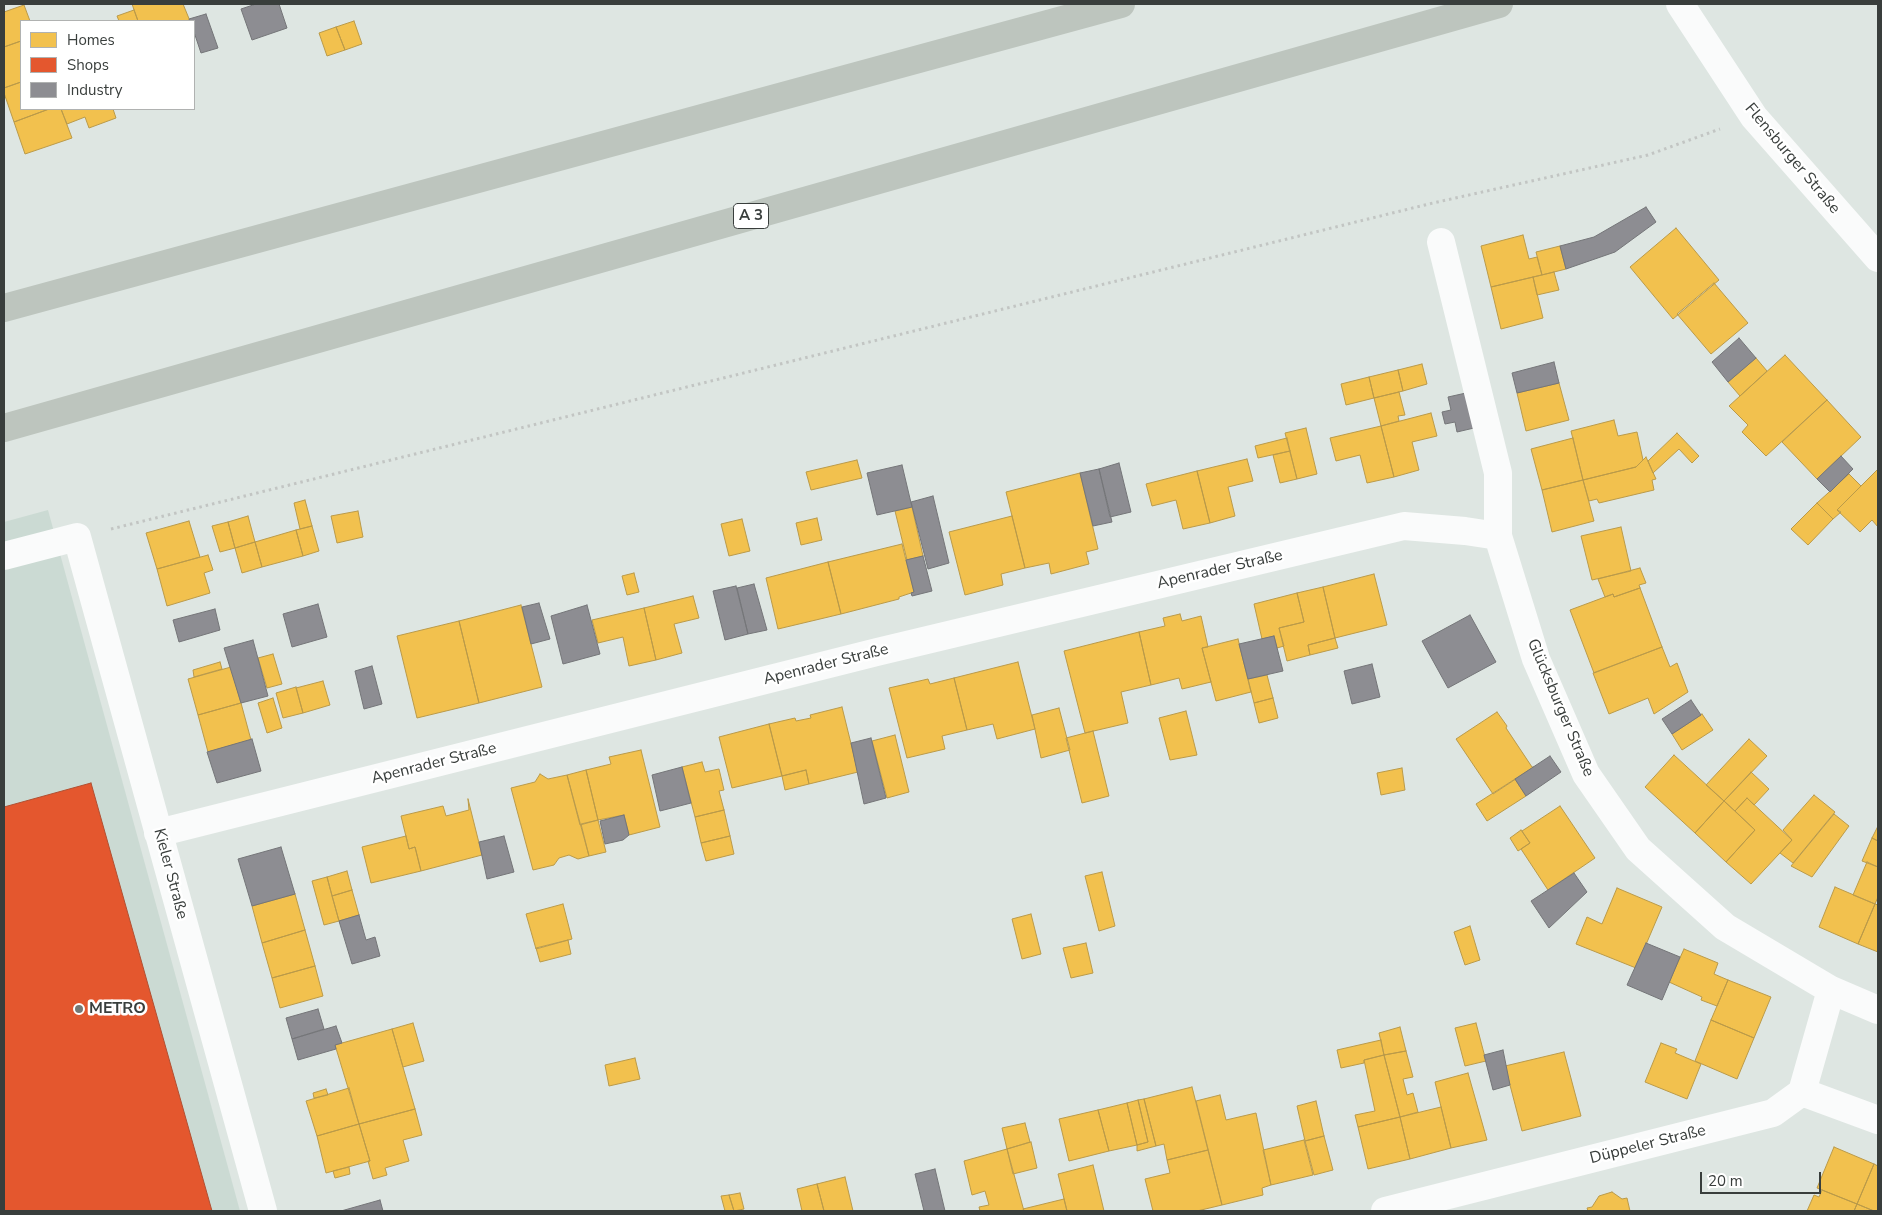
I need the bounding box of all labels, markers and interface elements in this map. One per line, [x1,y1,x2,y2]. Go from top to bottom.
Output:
legend [20,20,195,110]
text: Homes [67,30,115,50]
text: Shops [67,55,109,75]
text: Industry [67,80,122,100]
street label: Flensburger Straße [1740,100,1844,218]
road number: A 3 [734,204,768,228]
street label: Apenrader Straße [1155,546,1285,594]
street label: Glücksburger Straße [1522,636,1598,780]
street label: Apenrader Straße [761,640,891,690]
street label: Apenrader Straße [369,739,499,789]
street label: Kieler Straße [149,827,191,921]
place label: METRO [89,999,146,1019]
marker: METRO [73,1003,85,1015]
street label: Düppeler Straße [1588,1121,1708,1169]
scale bar [1702,1162,1823,1194]
text: 20 m [1708,1171,1743,1191]

